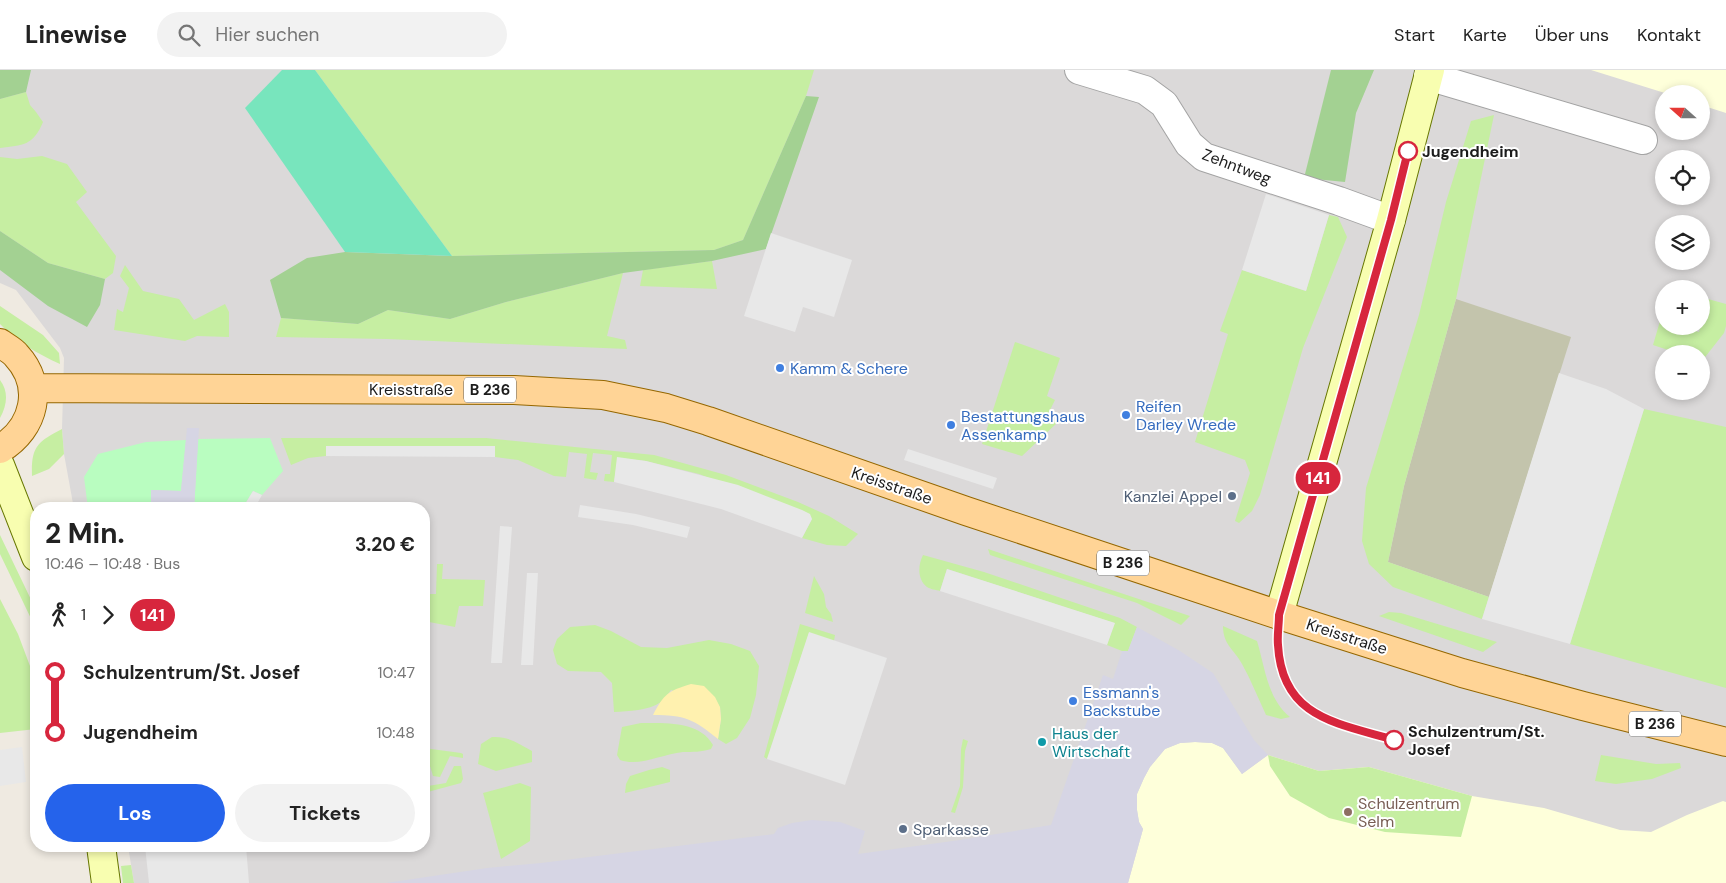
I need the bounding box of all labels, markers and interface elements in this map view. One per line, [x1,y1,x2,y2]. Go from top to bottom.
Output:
search box [157,12,507,57]
text: Linewise [25,19,127,50]
icon: search [175,21,203,49]
text: Hier suchen [215,22,320,47]
text: Start [1394,23,1435,47]
text: Karte [1463,23,1507,47]
text: Über uns [1535,23,1609,47]
text: Kontakt [1637,23,1701,47]
north arrow [1655,85,1710,140]
map controls [1655,85,1710,400]
marker: Jugendheim [1398,141,1418,161]
place label: Jugendheim [1422,141,1519,162]
street label: Zehntweg [1199,144,1274,189]
button: locate [1655,150,1710,205]
button: layers [1655,215,1710,270]
button: + [1655,280,1710,335]
button: − [1655,345,1710,400]
place label: Kamm & Schere [790,358,908,379]
marker: Kamm & Schere [774,362,786,374]
road number: B 236 [464,378,516,402]
street label: Kreisstraße [369,379,453,400]
place label: Reifen Darley Wrede [1136,396,1236,435]
place label: Bestattungshaus Assenkamp [961,406,1085,445]
marker: Reifen Darley Wrede [1120,409,1132,421]
marker: Bestattungshaus Assenkamp [945,419,957,431]
street label: Kreisstraße [849,462,935,509]
line badge: 141 [1289,462,1347,494]
text: 141 [1306,466,1330,490]
place label: Kanzlei Appel [1124,486,1222,507]
marker: Kanzlei Appel [1226,490,1238,502]
text: 2 Min. [45,515,125,552]
text: 3.20 € [355,532,415,557]
road number: B 236 [1097,550,1149,576]
text: 10:46 – 10:48 · Bus [45,553,180,574]
icon: walk [45,601,73,629]
icon: forward [94,601,122,629]
text: 141 [140,603,165,627]
text: 1 [81,604,86,625]
street label: Kreisstraße [1304,614,1390,659]
text: Schulzentrum/St. Josef [83,660,300,685]
text: 10:47 [378,662,415,683]
place label: Essmann's Backstube [1083,682,1160,721]
marker: Essmann's Backstube [1067,695,1079,707]
road number: B 236 [1629,712,1681,736]
text: Jugendheim [83,720,198,745]
place label: Schulzentrum/St. Josef [1408,721,1545,760]
text: 10:48 [376,722,415,743]
place label: Haus der Wirtschaft [1052,723,1130,762]
marker: Schulzentrum/St. Josef [1384,730,1404,750]
marker: Haus der Wirtschaft [1036,736,1048,748]
button: Los [45,784,225,842]
button: Tickets [235,784,415,842]
place label: Schulzentrum Selm [1358,793,1460,832]
marker: Schulzentrum Selm [1342,806,1354,818]
place label: Sparkasse [913,819,989,840]
marker: Sparkasse [897,823,909,835]

